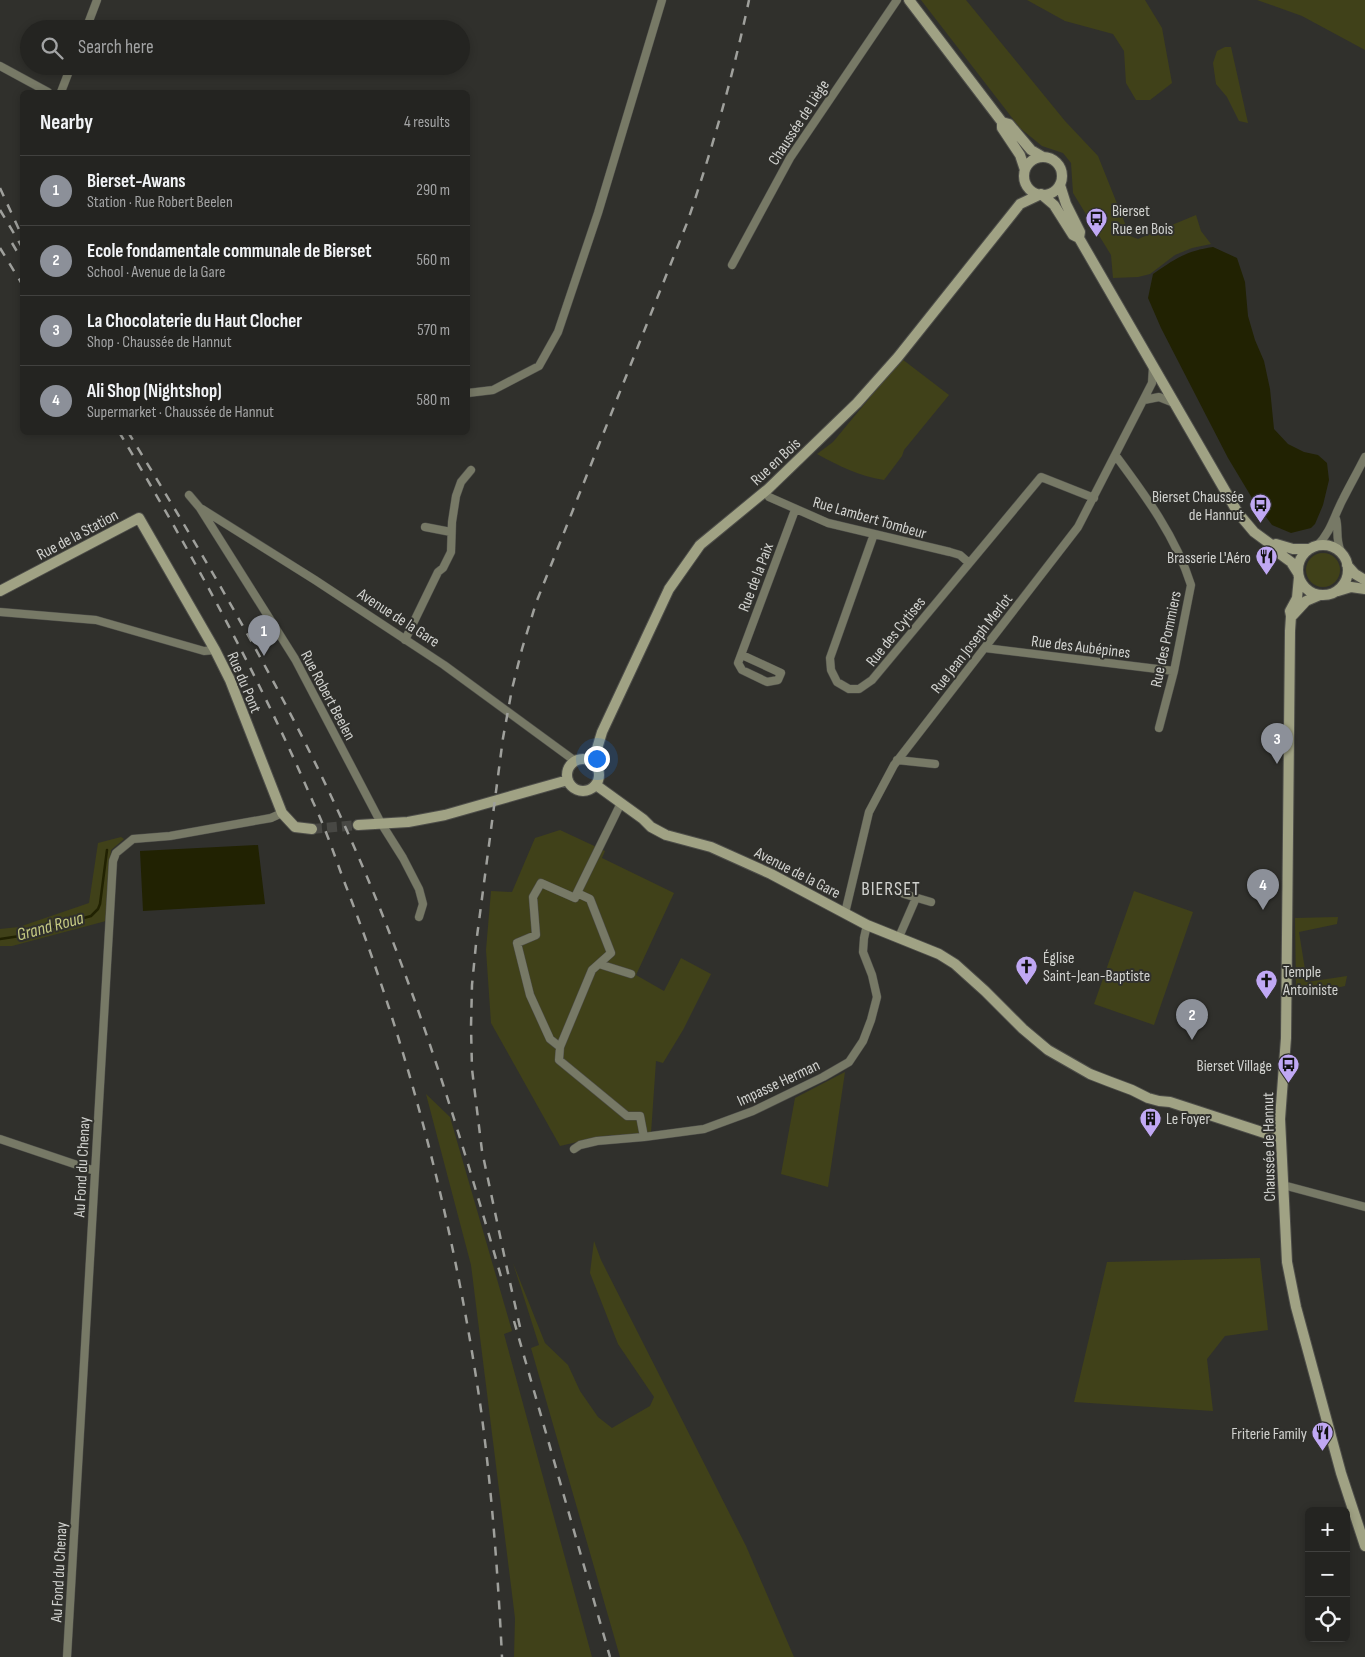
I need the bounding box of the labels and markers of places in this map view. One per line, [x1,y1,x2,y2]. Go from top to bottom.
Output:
place label: Bierset Rue en Bois [1112,202,1174,239]
bus stop icon: Bierset Rue en Bois [1084,207,1108,238]
place label: Bierset Chaussée de Hannut [1152,488,1244,525]
bus stop icon: Bierset Chaussée de Hannut [1248,493,1272,524]
restaurant icon: Brasserie L'Aéro [1255,545,1279,576]
place label: Brasserie L'Aéro [1167,549,1251,568]
pin: 1 [248,615,280,656]
pin: 3 [1261,723,1293,764]
pin: 4 [1247,869,1279,910]
place label: Église Saint-Jean-Baptiste [1043,949,1150,986]
church icon: Église Saint-Jean-Baptiste [1015,954,1039,985]
place label: Temple Antoiniste [1282,963,1338,1000]
church icon: Temple Antoiniste [1255,968,1279,999]
pin: 2 [1176,999,1208,1040]
bus stop icon: Bierset Village [1276,1053,1300,1084]
place label: Bierset Village [1197,1057,1272,1076]
building icon: Le Foyer [1138,1106,1162,1137]
place label: Le Foyer [1166,1110,1211,1129]
restaurant icon: Friterie Family [1311,1421,1335,1452]
place label: Friterie Family [1231,1425,1307,1444]

